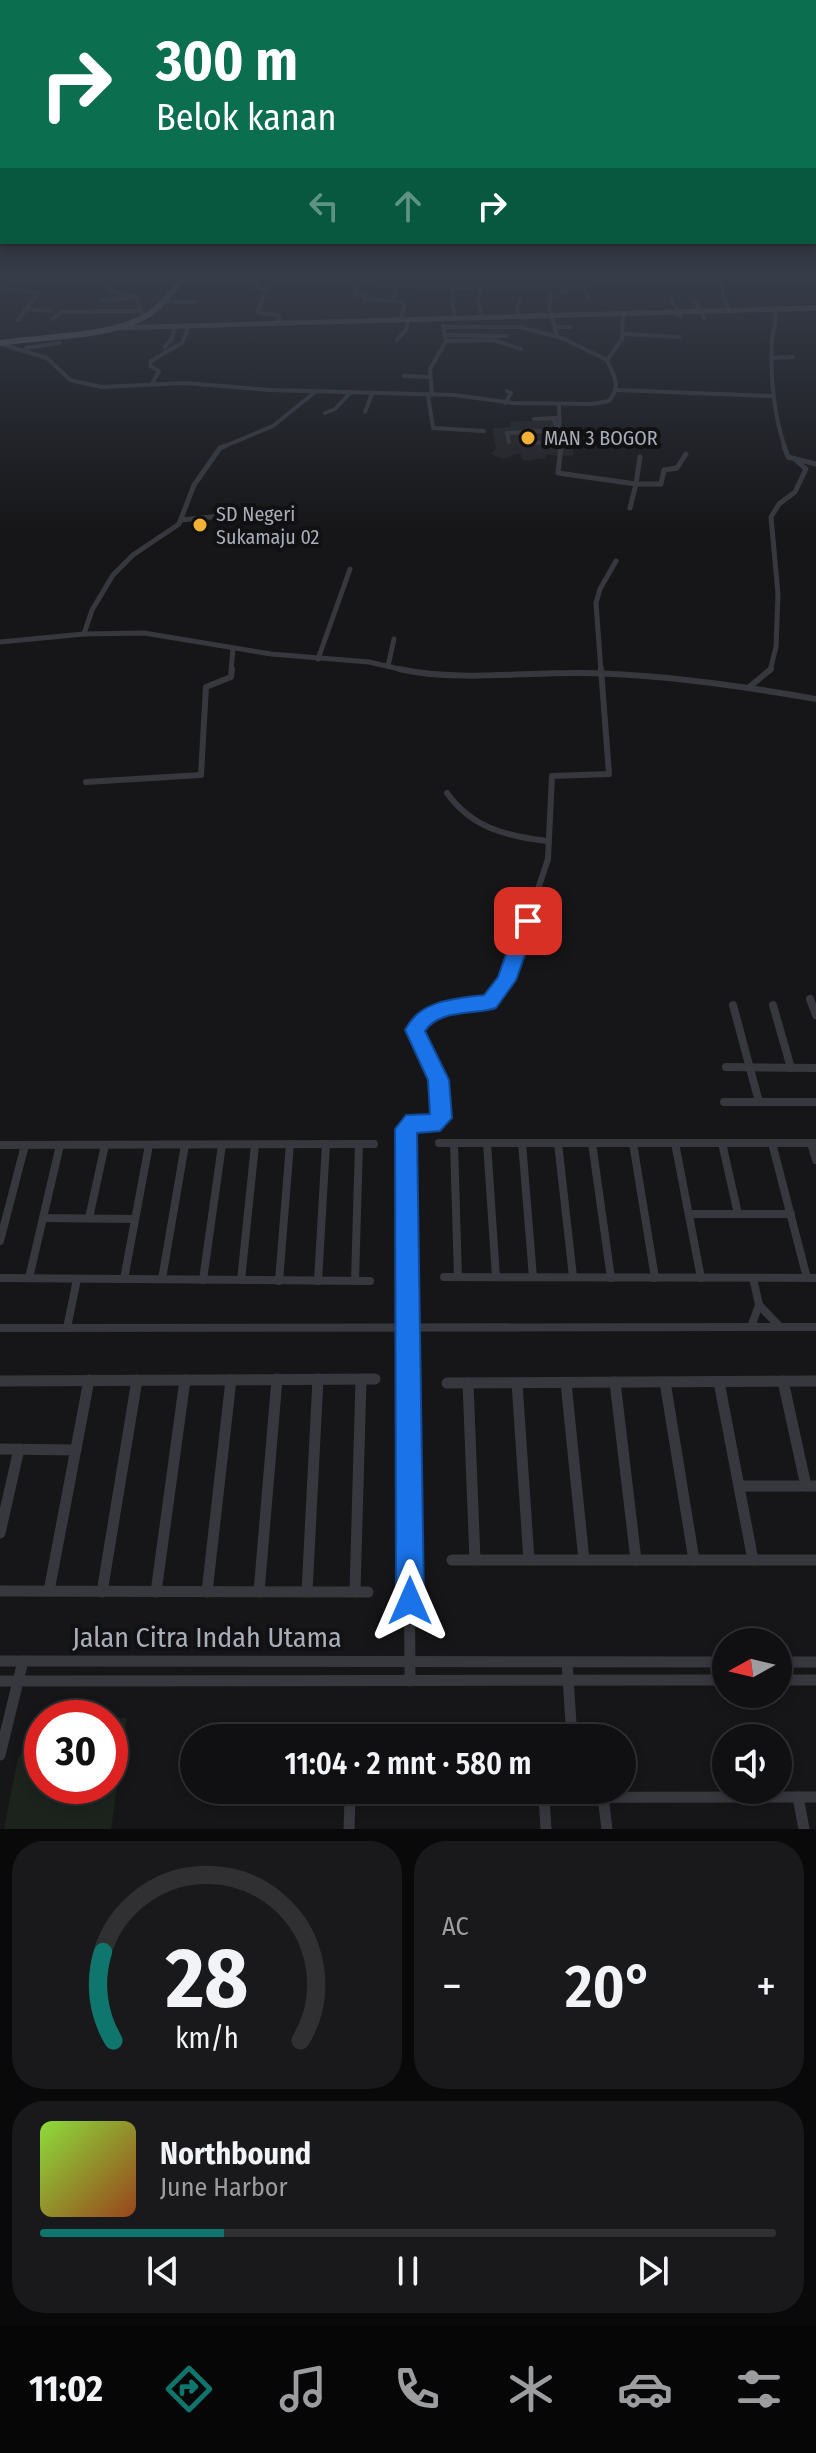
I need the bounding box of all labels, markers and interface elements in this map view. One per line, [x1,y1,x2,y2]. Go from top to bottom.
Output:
text: 300 m [156,28,298,95]
icon: right [24,32,128,136]
text: Belok kanan [156,96,336,140]
icon: left [302,184,346,228]
icon: ahead [386,184,430,228]
icon: right [470,184,514,228]
place label: MAN 3 BOGOR [544,426,658,450]
marker: MAN 3 BOGOR [519,429,537,447]
place label: SD Negeri Sukamaju 02 [216,502,320,549]
marker: SD Negeri Sukamaju 02 [191,516,209,534]
pin [494,887,562,955]
icon: arrive [506,899,550,943]
position arrow [368,1559,452,1643]
street label: Jalan Citra Indah Utama [72,1621,342,1654]
north arrow [712,1628,792,1708]
map controls [712,1628,792,1804]
speed limit sign: 30 [24,1700,128,1804]
button: sound [712,1724,792,1804]
text: 11:04 · 2 mnt · 580 m [284,1746,532,1782]
text: AC [442,1911,469,1942]
text: 28 [165,1929,248,2029]
text: 20° [565,1951,653,2023]
text: − [442,1960,462,2013]
text: + [756,1960,776,2013]
text: km/h [175,2021,239,2056]
text: Northbound [160,2136,311,2172]
text: June Harbor [160,2172,288,2203]
icon: previous [141,2249,185,2293]
icon: pause [386,2249,430,2293]
icon: next [631,2249,675,2293]
icon: directions [161,2361,217,2417]
icon: music [275,2361,331,2417]
icon: phone [389,2361,445,2417]
icon: climate [503,2361,559,2417]
icon: car [617,2361,673,2417]
icon: filters [731,2361,787,2417]
text: 11:02 [29,2367,103,2411]

